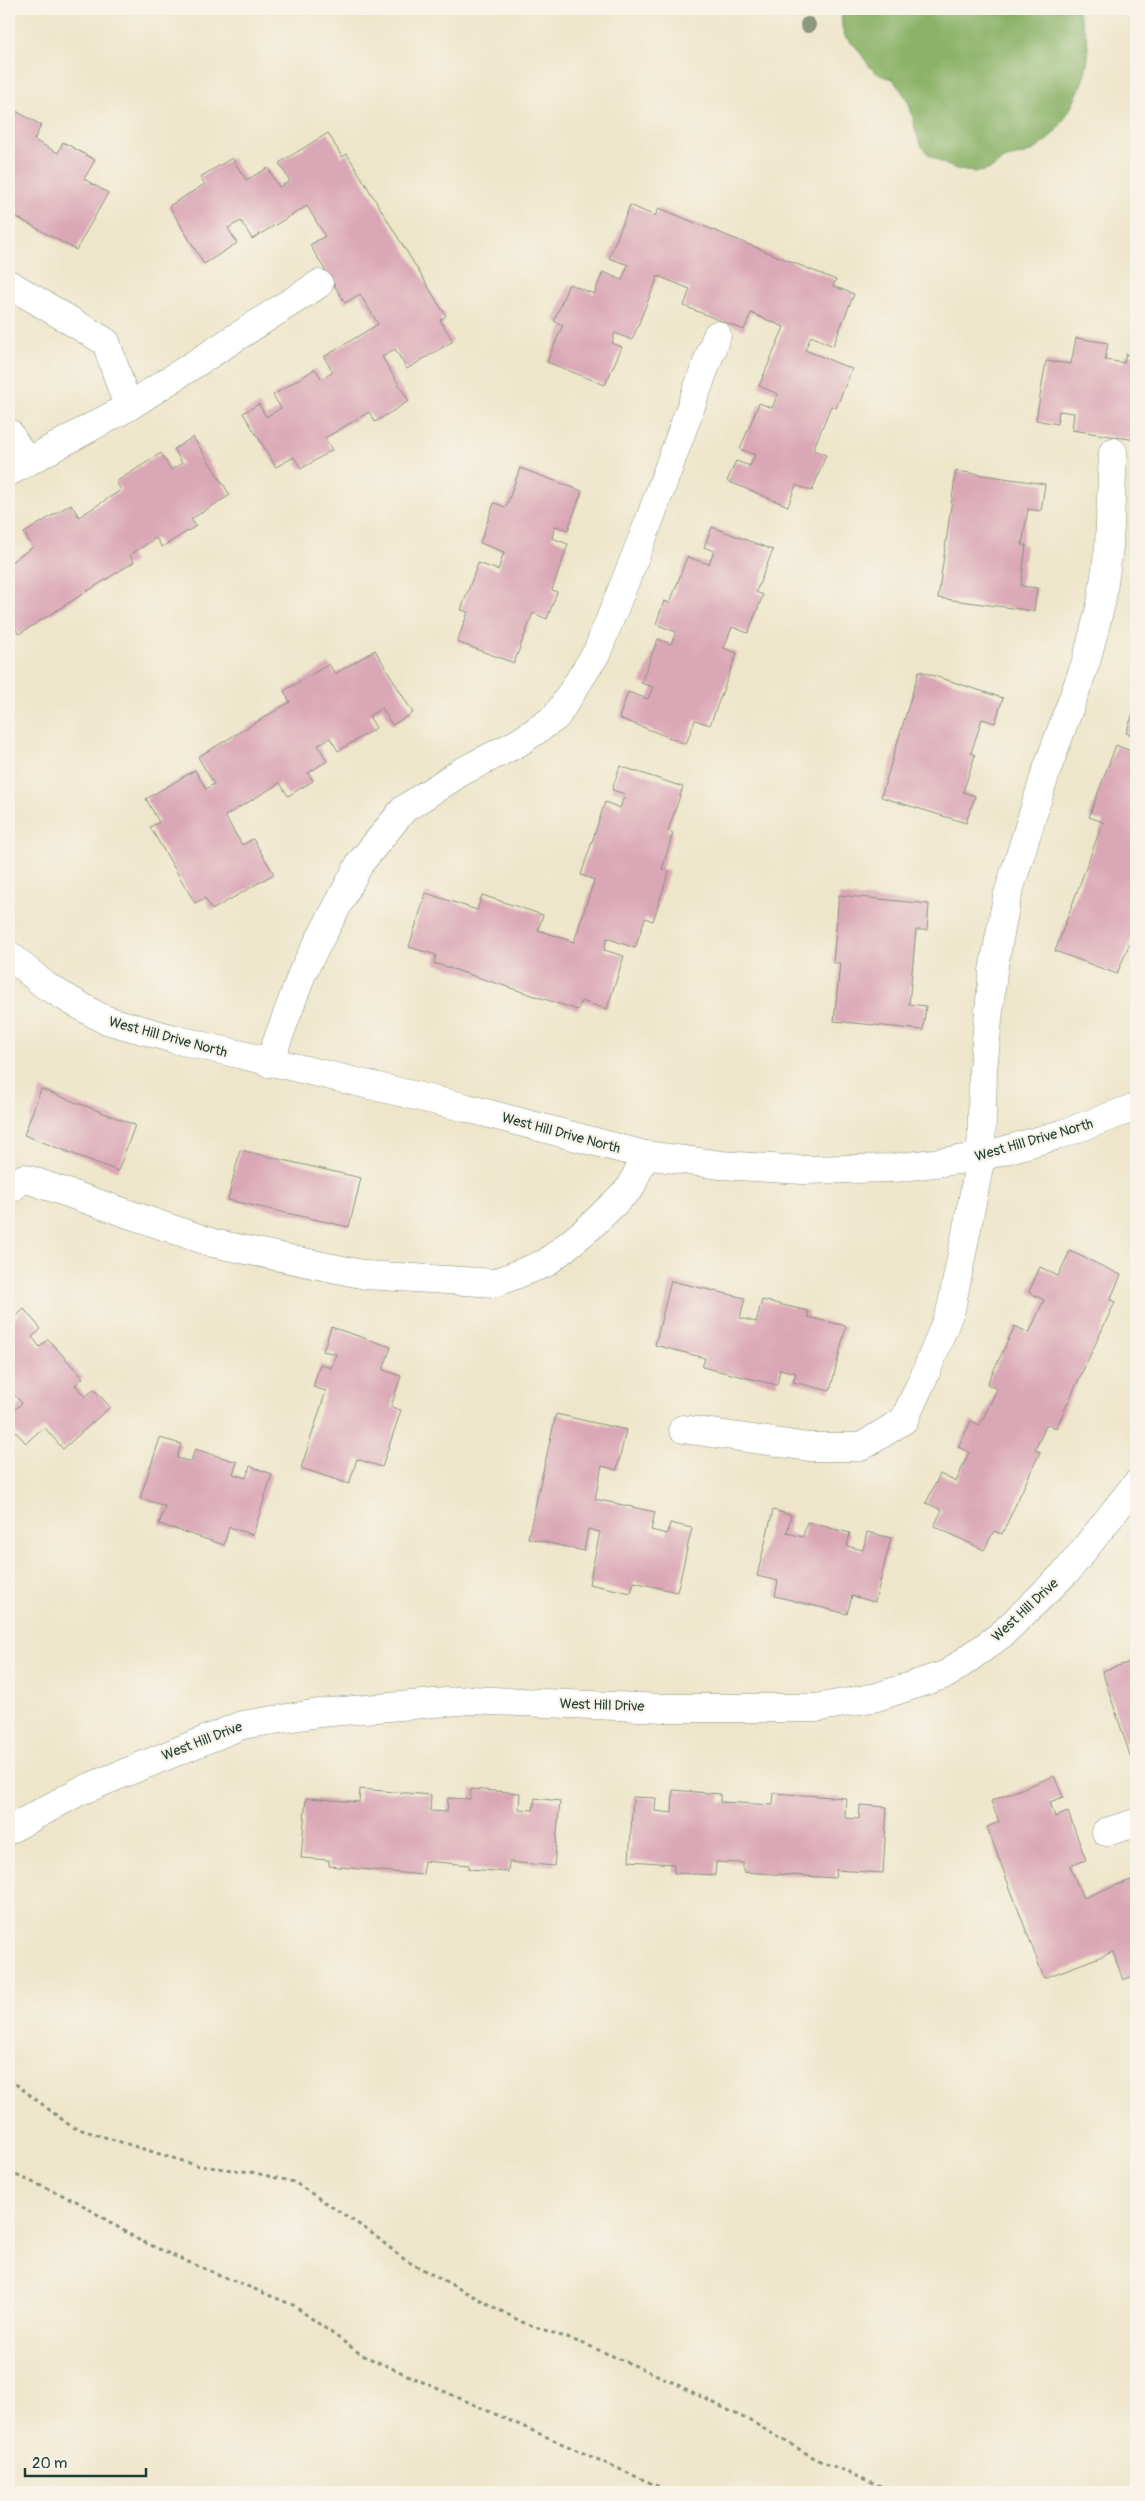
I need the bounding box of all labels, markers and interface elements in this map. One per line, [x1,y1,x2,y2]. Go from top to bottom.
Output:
street label: West Hill Drive North [107,1013,229,1061]
street label: West Hill Drive North [500,1109,622,1157]
street label: West Hill Drive North [973,1115,1095,1165]
street label: West Hill Drive [988,1575,1062,1645]
street label: West Hill Drive [559,1695,645,1715]
street label: West Hill Drive [159,1718,245,1764]
scale bar [25,2446,146,2478]
text: 20 m [32,2454,67,2473]

